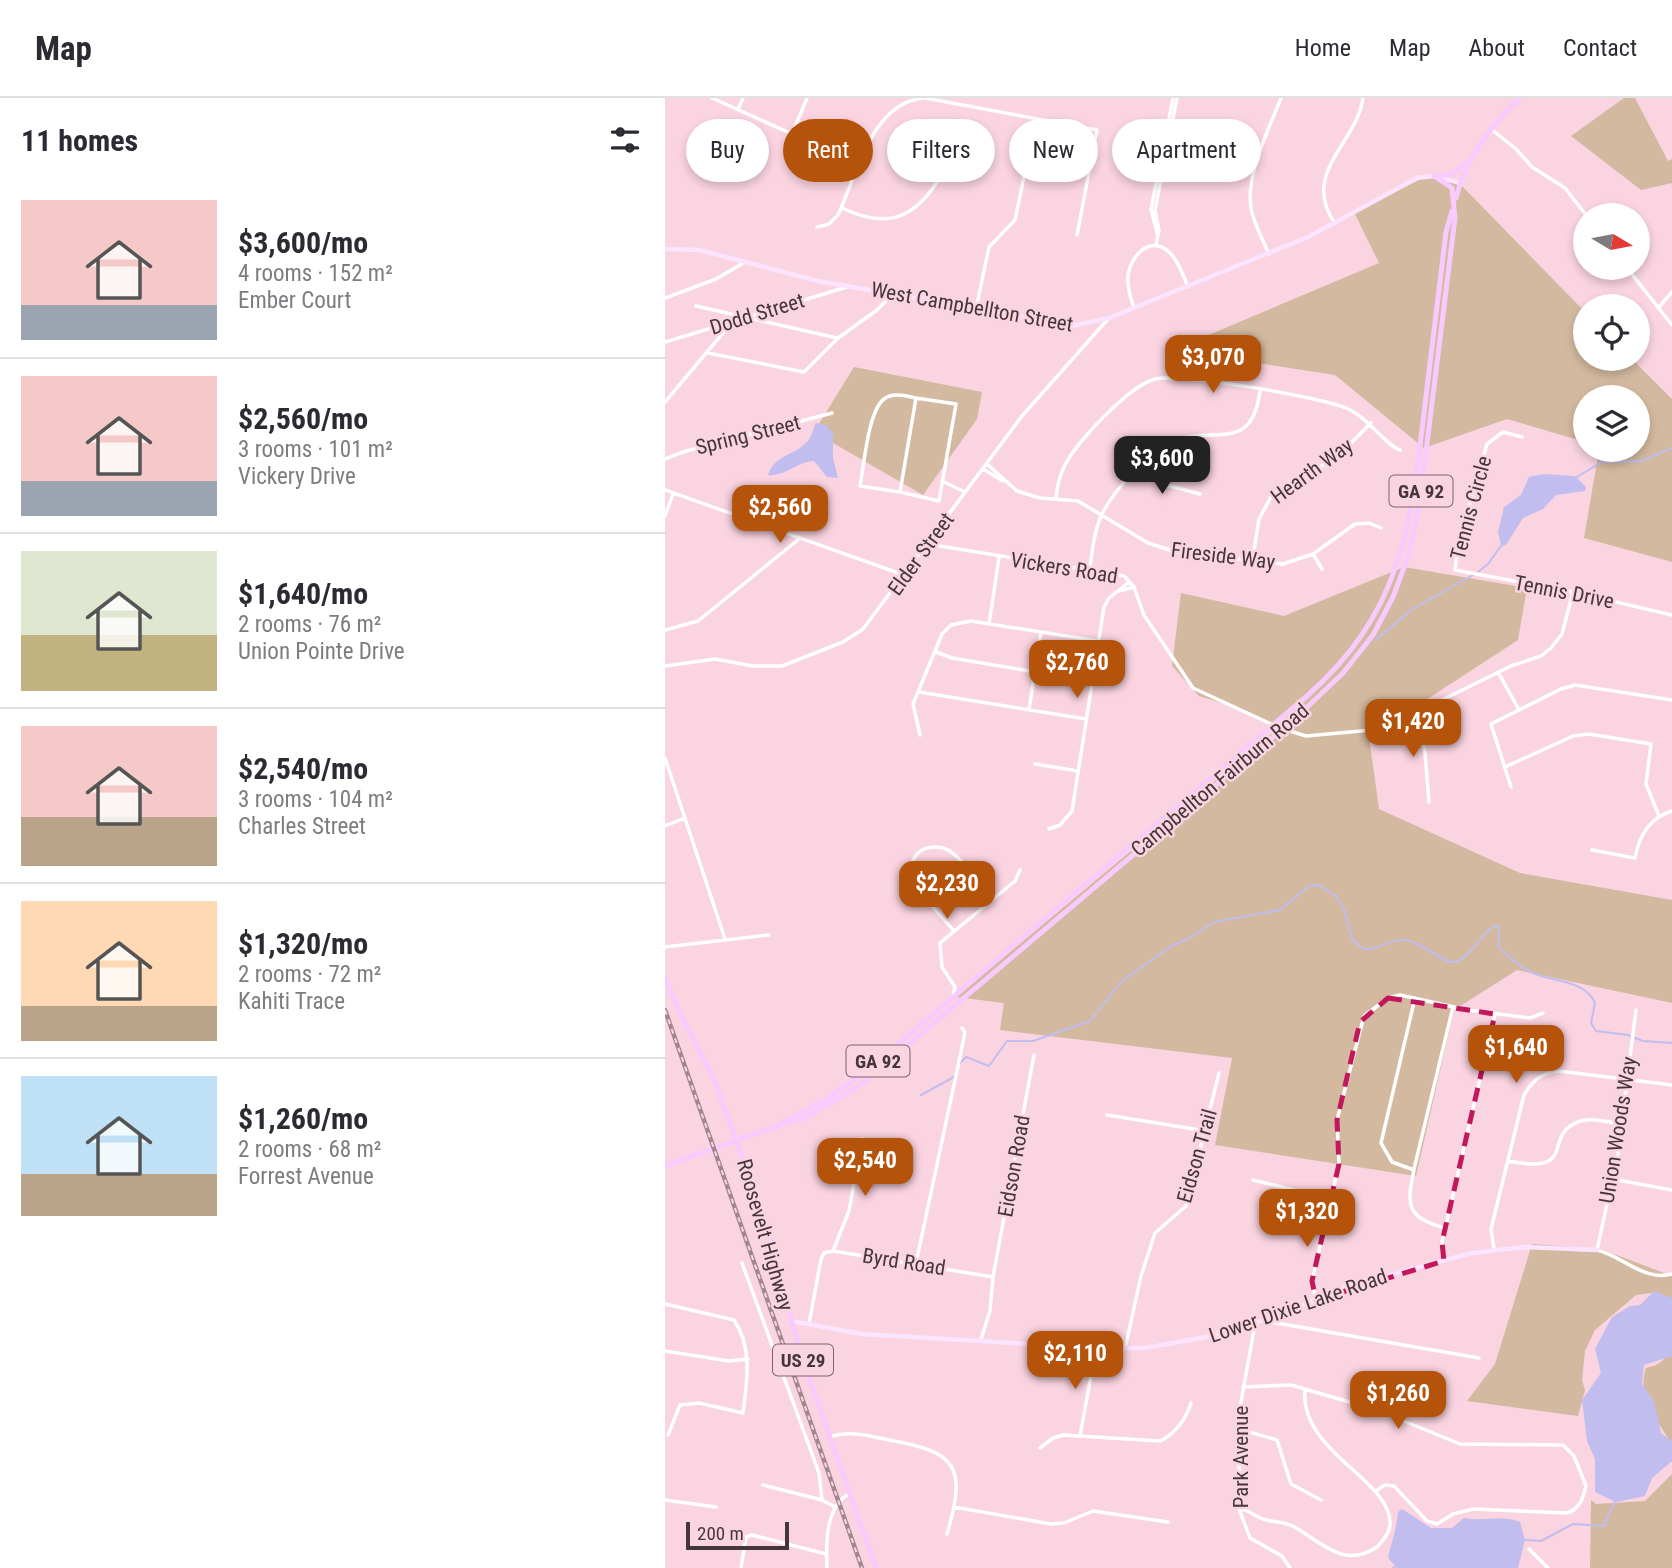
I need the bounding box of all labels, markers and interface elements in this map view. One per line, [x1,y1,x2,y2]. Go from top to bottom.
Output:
text: Map [35,29,92,68]
text: Home [1295,34,1351,62]
text: Map [1389,34,1431,62]
text: About [1469,34,1525,62]
text: Contact [1563,34,1637,62]
chip: Buy [686,119,769,182]
chip: Rent [783,119,873,182]
chip: Filters [887,119,995,182]
chip: New [1009,119,1098,182]
chip: Apartment [1112,119,1261,182]
icon: filters [606,121,644,159]
text: 11 homes [21,123,138,158]
north arrow [1573,203,1650,280]
map controls [1573,203,1650,462]
text: $3,600/mo [238,225,368,260]
icon: home [77,228,161,312]
text: 4 rooms · 152 m² [238,260,393,287]
street label: West Campbellton Street [869,277,1075,337]
text: Ember Court [238,287,351,314]
street label: Dodd Street [707,288,807,340]
button: locate [1573,294,1650,371]
pin: $3,070 [1156,336,1270,395]
text: $3,070 [1181,344,1245,371]
button: layers [1573,385,1650,462]
text: $2,560/mo [238,401,368,436]
icon: home [77,404,161,488]
street label: Spring Street [693,410,803,460]
street label: Hearth Way [1266,433,1358,509]
text: 3 rooms · 101 m² [238,436,393,463]
pin: $3,600 [1105,436,1219,496]
text: $3,600 [1130,445,1194,472]
street label: Tennis Circle [1446,453,1496,563]
text: Vickery Drive [238,463,356,490]
road number: GA 92 [1389,476,1453,506]
pin: $2,560 [723,486,837,545]
text: $2,560 [748,494,812,521]
street label: Elder Street [883,508,959,600]
street label: Fireside Way [1170,538,1277,574]
street label: Vickers Road [1009,548,1119,588]
street label: Tennis Drive [1512,571,1616,613]
text: $1,640/mo [238,576,368,611]
icon: home [77,579,161,663]
text: 2 rooms · 76 m² [238,611,381,638]
text: Union Pointe Drive [238,638,405,665]
pin: $2,760 [1020,640,1134,700]
text: $2,760 [1045,649,1109,676]
street label: Campbellton Fairburn Road [1126,699,1314,861]
pin: $1,420 [1356,700,1470,759]
text: $1,420 [1381,708,1445,735]
text: $2,540/mo [238,751,368,786]
icon: home [77,754,161,838]
text: 3 rooms · 104 m² [238,786,393,813]
text: Charles Street [238,813,366,840]
pin: $2,230 [890,862,1004,921]
text: $2,230 [915,870,979,897]
text: $1,320/mo [238,926,368,961]
icon: home [77,929,161,1013]
text: 2 rooms · 72 m² [238,961,381,988]
text: Kahiti Trace [238,988,345,1015]
pin: $1,640 [1459,1026,1573,1085]
text: $1,640 [1484,1034,1548,1061]
road number: GA 92 [847,1046,909,1077]
street label: Union Woods Way [1595,1055,1641,1205]
text: $1,260/mo [238,1101,368,1136]
icon: home [77,1104,161,1188]
street label: Eidson Trail [1172,1106,1222,1206]
street label: Eidson Road [993,1113,1035,1219]
text: 2 rooms · 68 m² [238,1136,381,1163]
pin: $2,540 [808,1138,922,1198]
text: $2,540 [833,1147,897,1174]
street label: Roosevelt Highway [732,1156,798,1314]
text: Forrest Avenue [238,1163,374,1190]
pin: $1,320 [1250,1190,1364,1249]
text: $1,320 [1275,1198,1339,1225]
street label: Byrd Road [861,1244,947,1280]
street label: Lower Dixie Lake Road [1206,1264,1390,1348]
pin: $2,110 [1018,1332,1132,1391]
text: $2,110 [1043,1340,1107,1367]
road number: US 29 [773,1344,833,1376]
pin: $1,260 [1341,1372,1455,1431]
text: $1,260 [1366,1380,1430,1407]
street label: Park Avenue [1229,1405,1253,1508]
scale bar [686,1519,789,1551]
text: 200 m [697,1522,744,1545]

